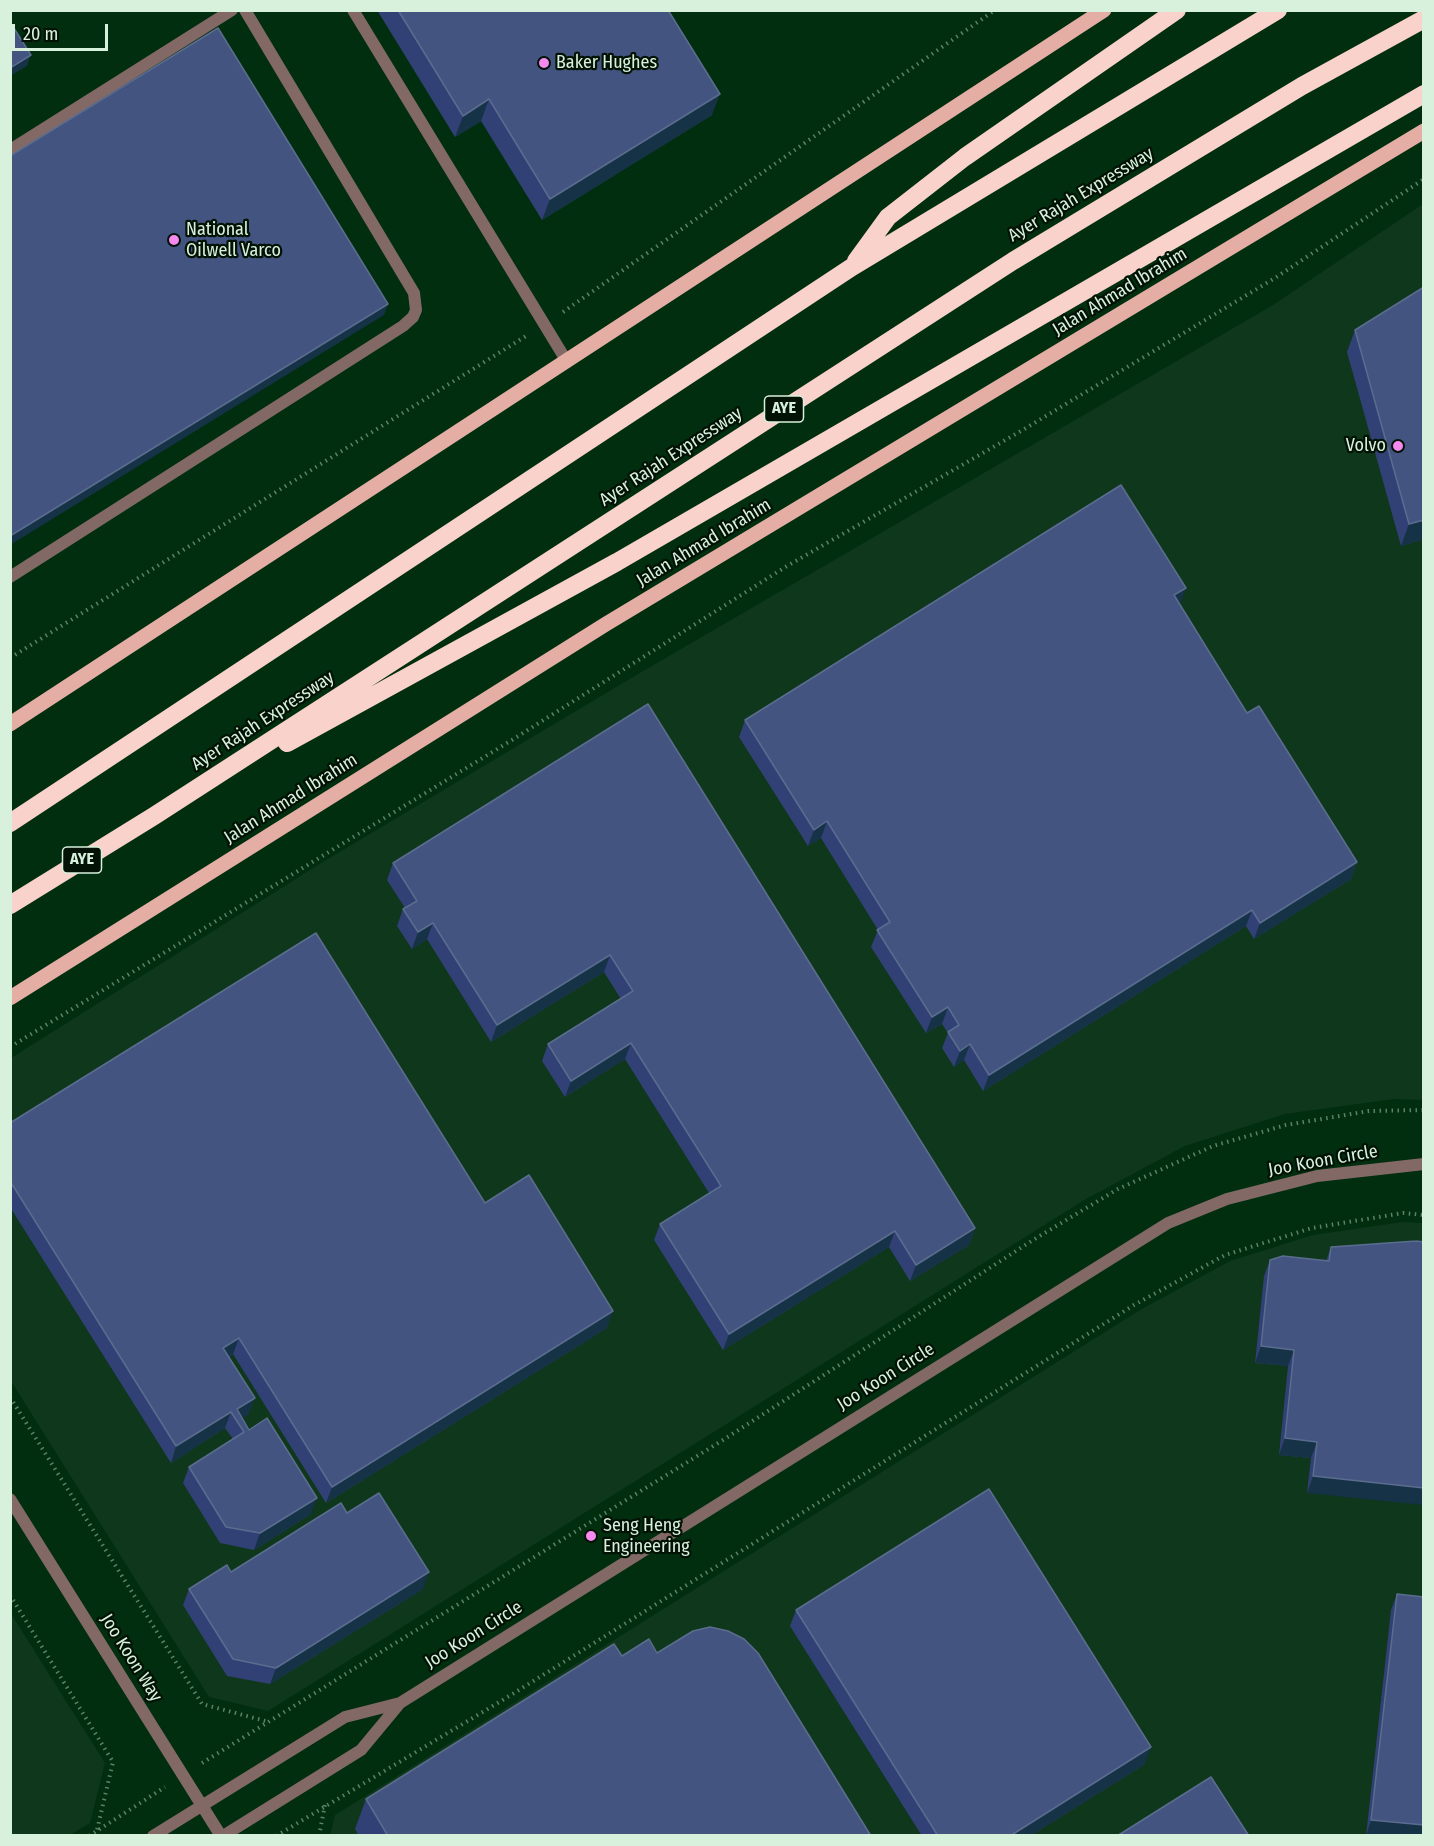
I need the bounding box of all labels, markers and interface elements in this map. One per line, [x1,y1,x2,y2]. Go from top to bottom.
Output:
scale bar [15,12,111,50]
text: 20 m [23,23,58,45]
place label: Baker Hughes [556,52,657,74]
marker: Baker Hughes [537,56,551,70]
street label: Ayer Rajah Expressway [1004,143,1158,247]
place label: National Oilwell Varco [186,219,281,262]
marker: National Oilwell Varco [167,233,181,247]
street label: Jalan Ahmad Ibrahim [1049,243,1191,341]
road number: AYE [764,396,804,422]
street label: Ayer Rajah Expressway [596,403,746,511]
place label: Volvo [1346,435,1386,457]
marker: Volvo [1391,439,1405,453]
street label: Jalan Ahmad Ibrahim [633,494,775,592]
street label: Ayer Rajah Expressway [188,667,338,775]
street label: Jalan Ahmad Ibrahim [220,749,362,849]
road number: AYE [62,847,101,873]
street label: Joo Koon Circle [1267,1141,1379,1181]
street label: Joo Koon Circle [833,1339,939,1415]
place label: Seng Heng Engineering [603,1515,690,1558]
marker: Seng Heng Engineering [584,1529,598,1543]
street label: Joo Koon Circle [421,1597,527,1673]
street label: Joo Koon Way [95,1610,167,1706]

